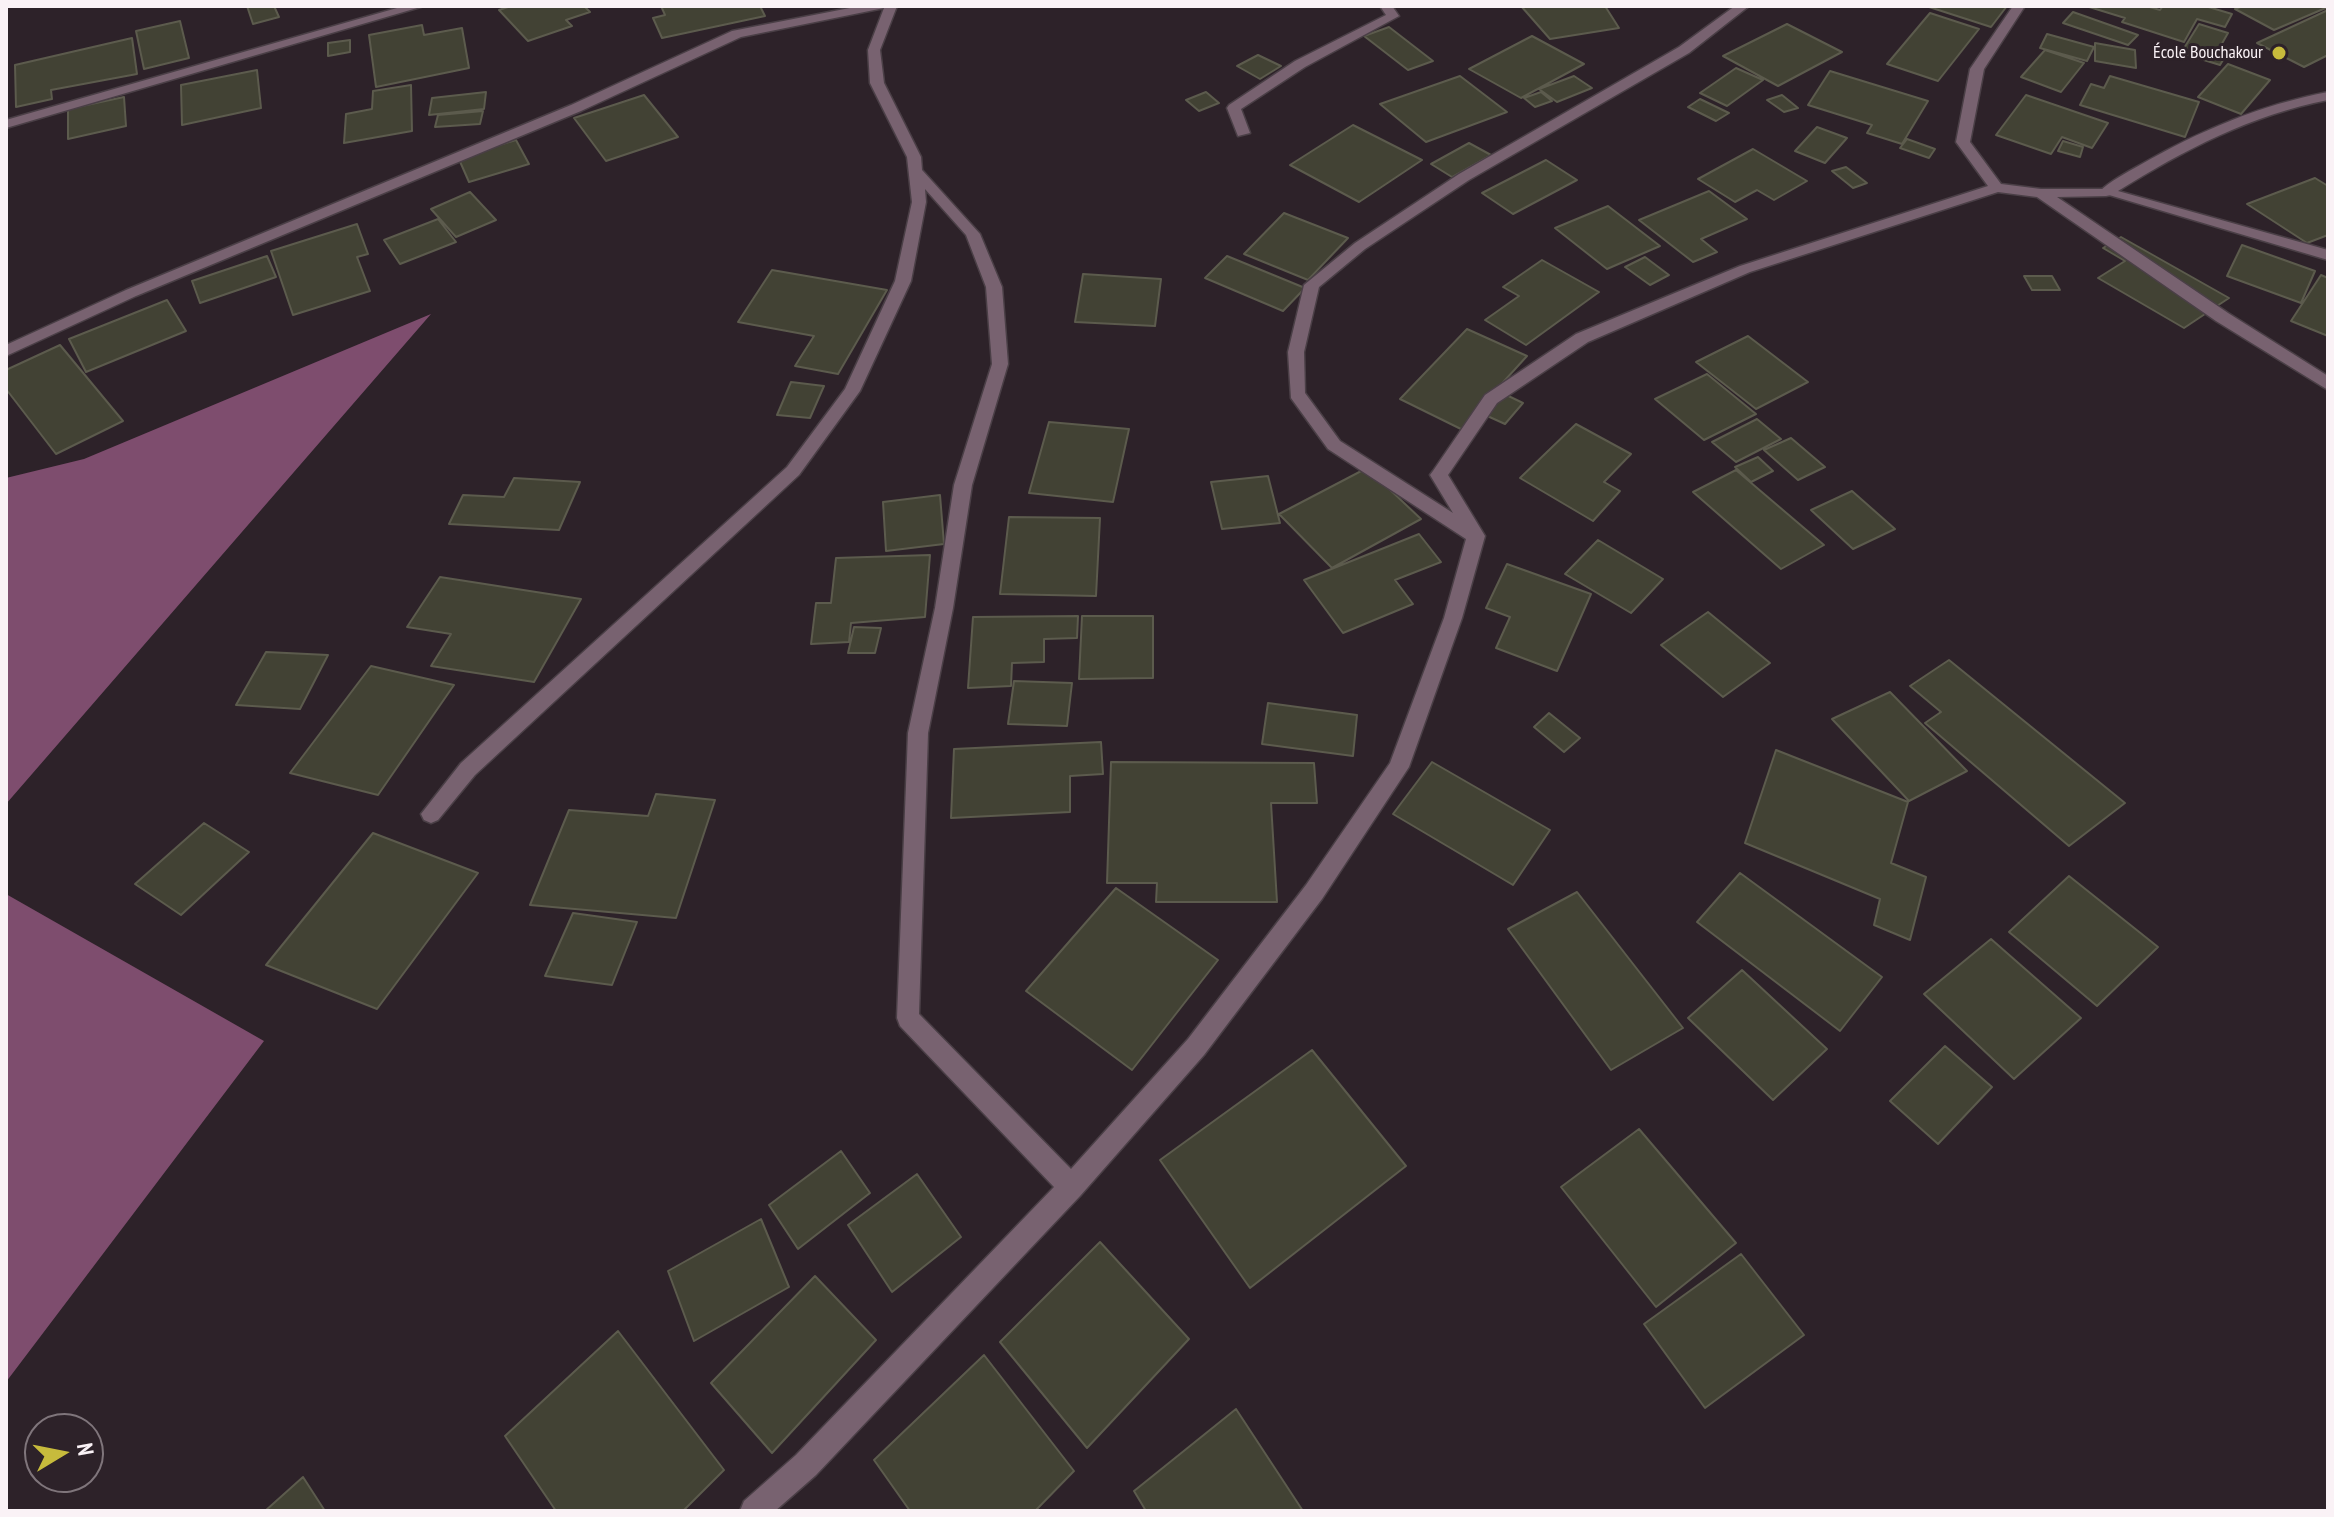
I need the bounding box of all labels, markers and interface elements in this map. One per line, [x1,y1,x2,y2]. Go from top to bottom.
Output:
place label: École Bouchakour [2153,42,2263,64]
marker: École Bouchakour [2270,44,2288,62]
north arrow [24,1413,104,1493]
text: N [71,1441,100,1457]

